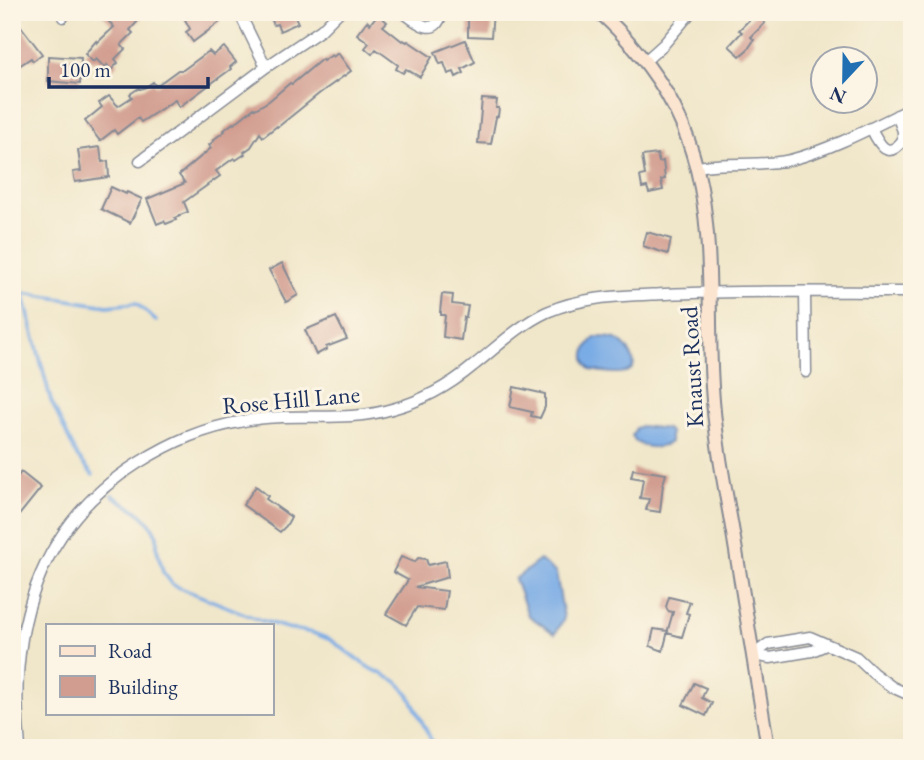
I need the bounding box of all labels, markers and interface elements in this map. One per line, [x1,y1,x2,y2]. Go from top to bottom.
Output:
scale bar [49,46,208,90]
north arrow [808,46,878,116]
text: 100 m [60,56,111,83]
text: N [825,81,850,110]
street label: Knaust Road [673,305,710,429]
street label: Rose Hill Lane [221,378,361,421]
legend [46,624,273,714]
text: Road [108,637,152,664]
text: Building [108,673,178,700]

